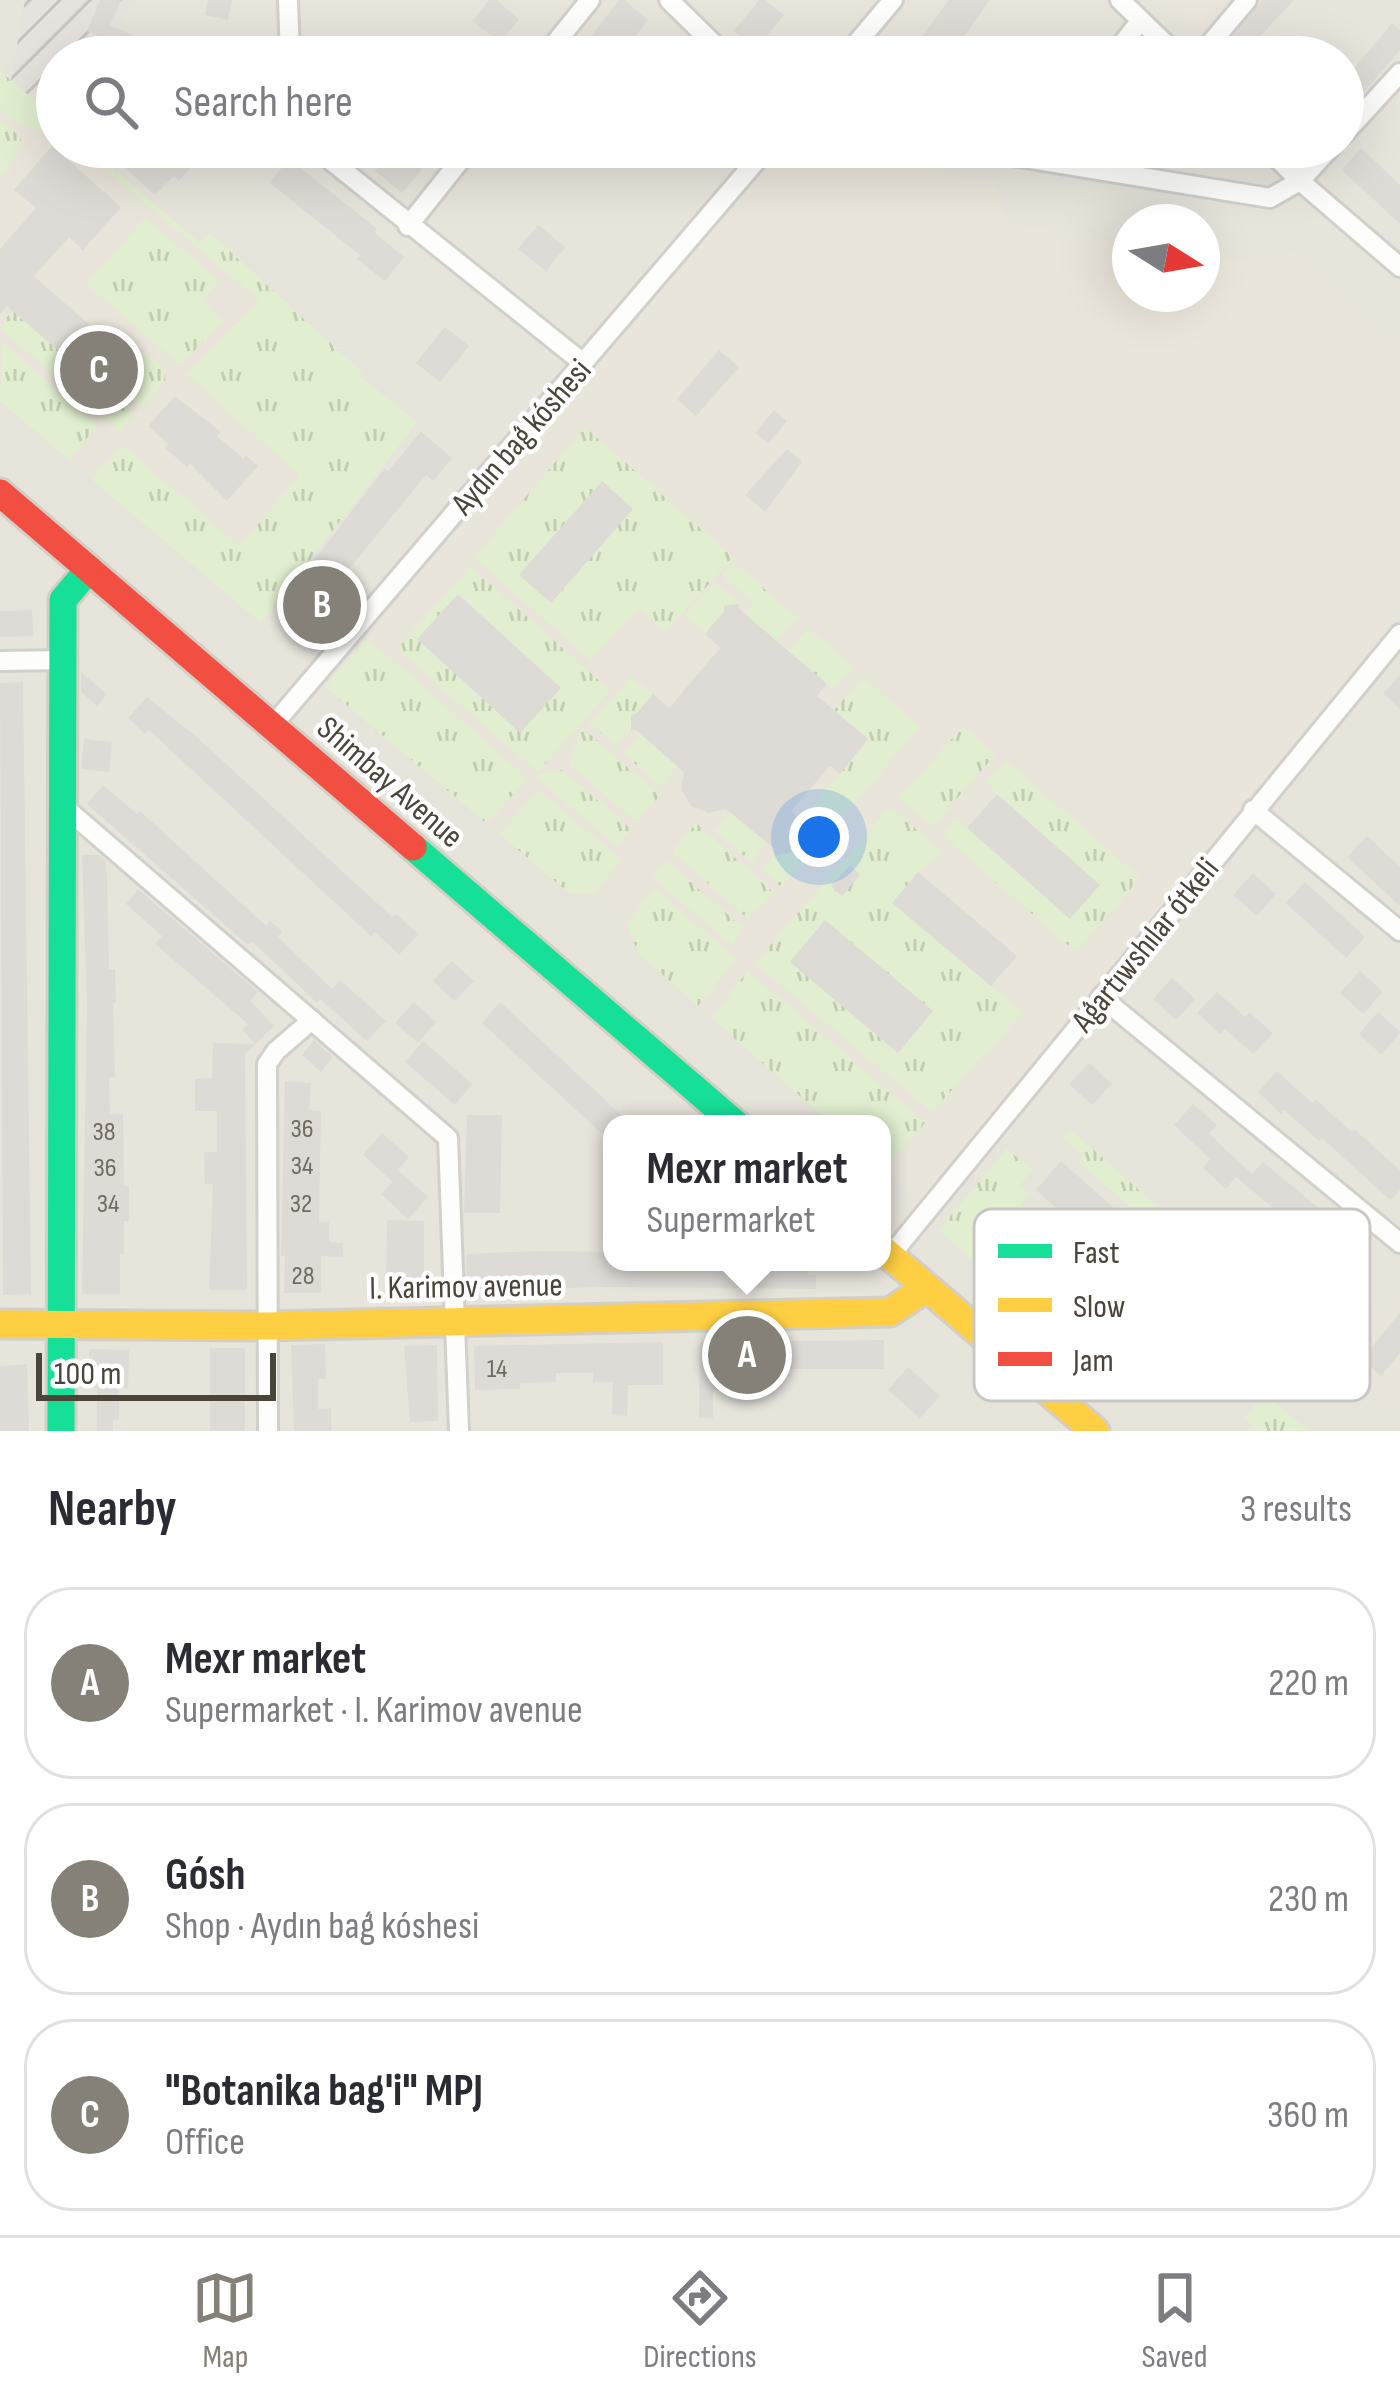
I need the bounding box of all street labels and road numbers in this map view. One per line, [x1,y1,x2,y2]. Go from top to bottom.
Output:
street label: Aydın baǵ kóshesi [442,351,600,524]
street label: Shimbay Avenue [308,708,471,857]
street label: Aǵartıwshılar ótkeli [1063,850,1228,1041]
street label: I. Karimov avenue [369,1265,563,1309]

